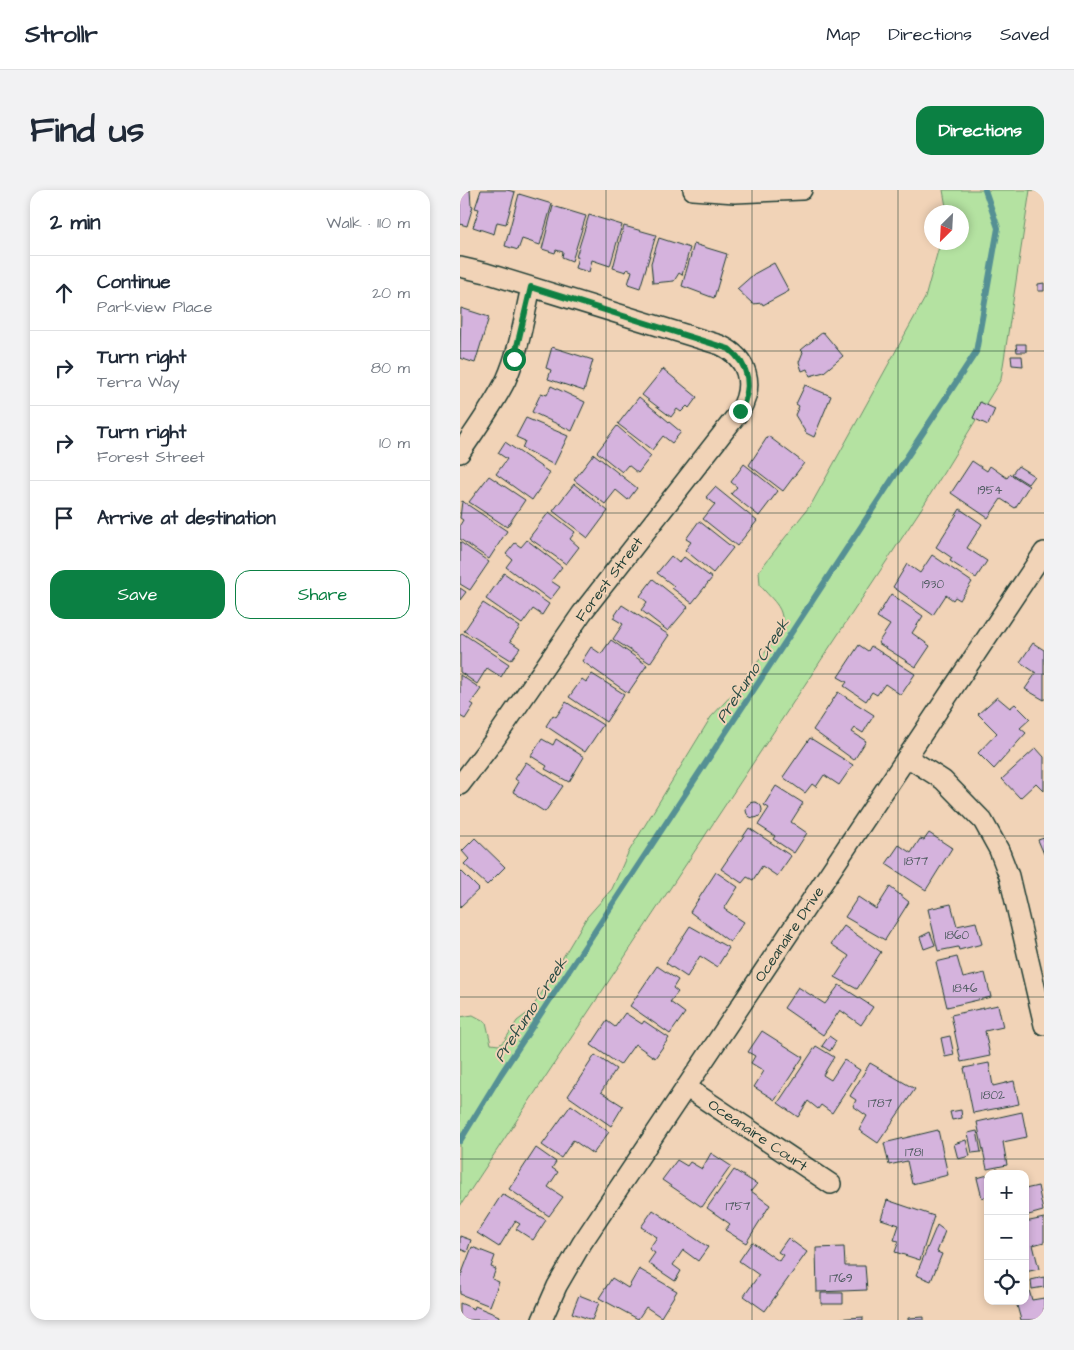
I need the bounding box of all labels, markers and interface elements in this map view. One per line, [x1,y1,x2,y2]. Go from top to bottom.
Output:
text: Strollr [25,18,98,52]
text: Map [826,22,860,47]
text: Directions [888,22,972,47]
text: Saved [1000,22,1049,47]
text: Find us [30,106,144,155]
button: Directions [916,106,1044,155]
north arrow [924,205,969,250]
text: 2 min [50,208,100,237]
text: Walk · 110 m [326,212,410,234]
text: Continue [97,269,171,296]
icon: ahead [50,279,78,307]
text: 20 m [372,282,410,304]
text: Parkview Place [97,296,212,318]
text: Turn right [97,344,186,371]
route start [503,348,526,371]
icon: right [50,354,78,382]
text: 80 m [371,357,410,379]
text: Terra Way [97,371,180,393]
route end [729,400,752,423]
text: Turn right [97,419,186,446]
icon: right [50,429,78,457]
text: 10 m [379,432,410,454]
text: Forest Street [97,446,205,468]
house number: 1954 [977,482,1003,499]
icon: arrive [50,504,78,532]
text: Arrive at destination [97,505,276,532]
street label: Forest Street [571,533,648,626]
button: Save [50,570,225,619]
button: Share [235,570,410,619]
house number: 1930 [922,576,944,593]
water label: Prefumo Creek [711,613,796,727]
house number: 1877 [904,853,929,870]
street label: Oceanaire Drive [750,882,829,986]
house number: 1860 [945,927,970,944]
water label: Prefumo Creek [489,952,574,1066]
house number: 1846 [952,980,978,997]
house number: 1802 [981,1087,1005,1104]
street label: Oceanaire Court [704,1094,812,1177]
house number: 1787 [868,1095,893,1112]
house number: 1781 [905,1144,924,1161]
map controls [984,1170,1029,1305]
button: + [984,1170,1029,1215]
house number: 1757 [726,1198,751,1215]
button: − [984,1215,1029,1260]
button: locate [984,1260,1029,1305]
house number: 1769 [829,1270,853,1287]

